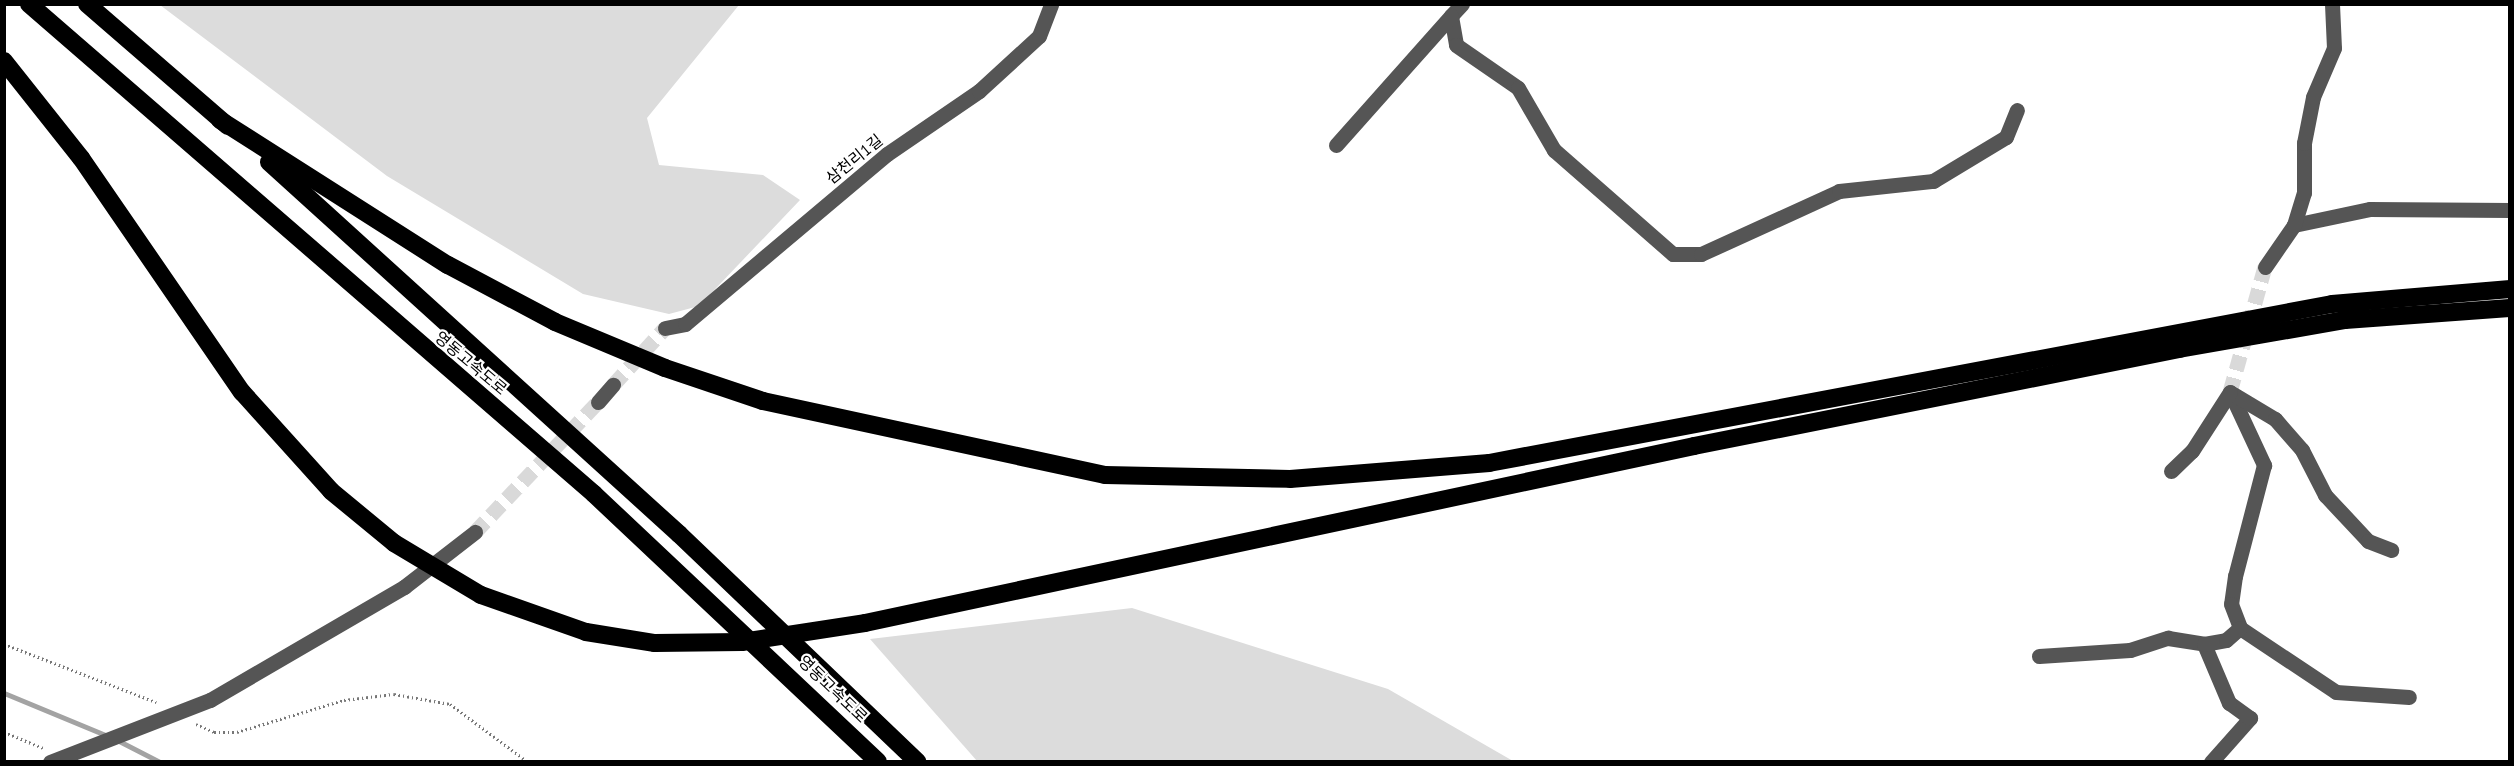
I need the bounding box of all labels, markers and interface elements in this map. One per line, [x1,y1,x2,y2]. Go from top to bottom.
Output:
street label: 삼천리1길 [822,130,886,188]
street label: 영동고속도로 [431,327,511,399]
street label: 영동고속도로 [795,651,871,727]

